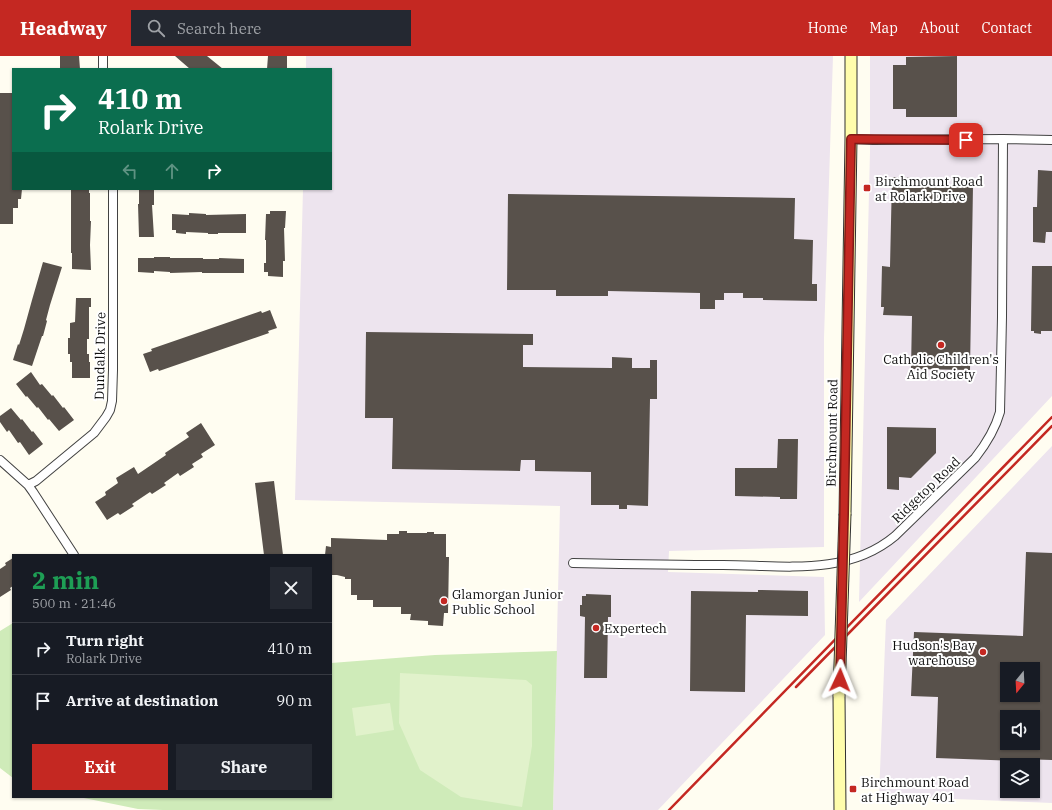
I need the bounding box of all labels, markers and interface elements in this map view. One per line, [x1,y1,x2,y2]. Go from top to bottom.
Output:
search box [131,10,411,46]
text: Headway [20,16,107,40]
icon: search [145,17,167,39]
text: Search here [177,19,261,38]
text: Home [808,19,847,37]
text: Map [869,19,898,37]
text: About [920,19,959,37]
text: Contact [981,19,1032,37]
text: 410 m [98,80,182,117]
icon: right [32,84,84,136]
text: Rolark Drive [98,116,203,139]
pin [949,123,983,157]
icon: arrive [955,129,977,151]
icon: left [119,160,141,182]
icon: ahead [161,160,183,182]
icon: right [203,160,225,182]
place label: Birchmount Road at Rolark Drive [875,173,983,205]
marker: Birchmount Road at Rolark Drive [862,183,872,193]
street label: Dundalk Drive [91,312,109,400]
marker: Catholic Children's Aid Society [936,340,946,350]
place label: Catholic Children's Aid Society [883,351,999,383]
street label: Birchmount Road [823,379,841,487]
street label: Ridgetop Road [888,453,964,527]
text: 2 min [32,564,99,596]
button: close [270,567,312,609]
place label: Glamorgan Junior Public School [452,586,563,618]
text: 500 m · 21:46 [32,595,116,612]
marker: Glamorgan Junior Public School [439,596,449,606]
place label: Expertech [604,620,667,637]
marker: Expertech [591,623,601,633]
text: Turn right [66,631,144,650]
place label: Hudson's Bay warehouse [892,637,975,669]
icon: right [32,638,54,660]
text: 410 m [267,639,312,658]
marker: Hudson's Bay warehouse [978,647,988,657]
text: Rolark Drive [66,650,142,667]
position arrow [819,659,861,701]
north arrow [1000,662,1040,702]
map controls [1000,662,1040,798]
icon: arrive [32,690,54,712]
text: Arrive at destination [66,691,218,710]
text: 90 m [276,691,312,710]
button: sound [1000,710,1040,750]
button: Exit [32,744,168,790]
button: Share [176,744,312,790]
button: layers [1000,758,1040,798]
place label: Birchmount Road at Highway 401 [861,774,969,806]
marker: Birchmount Road at Highway 401 [848,784,858,794]

